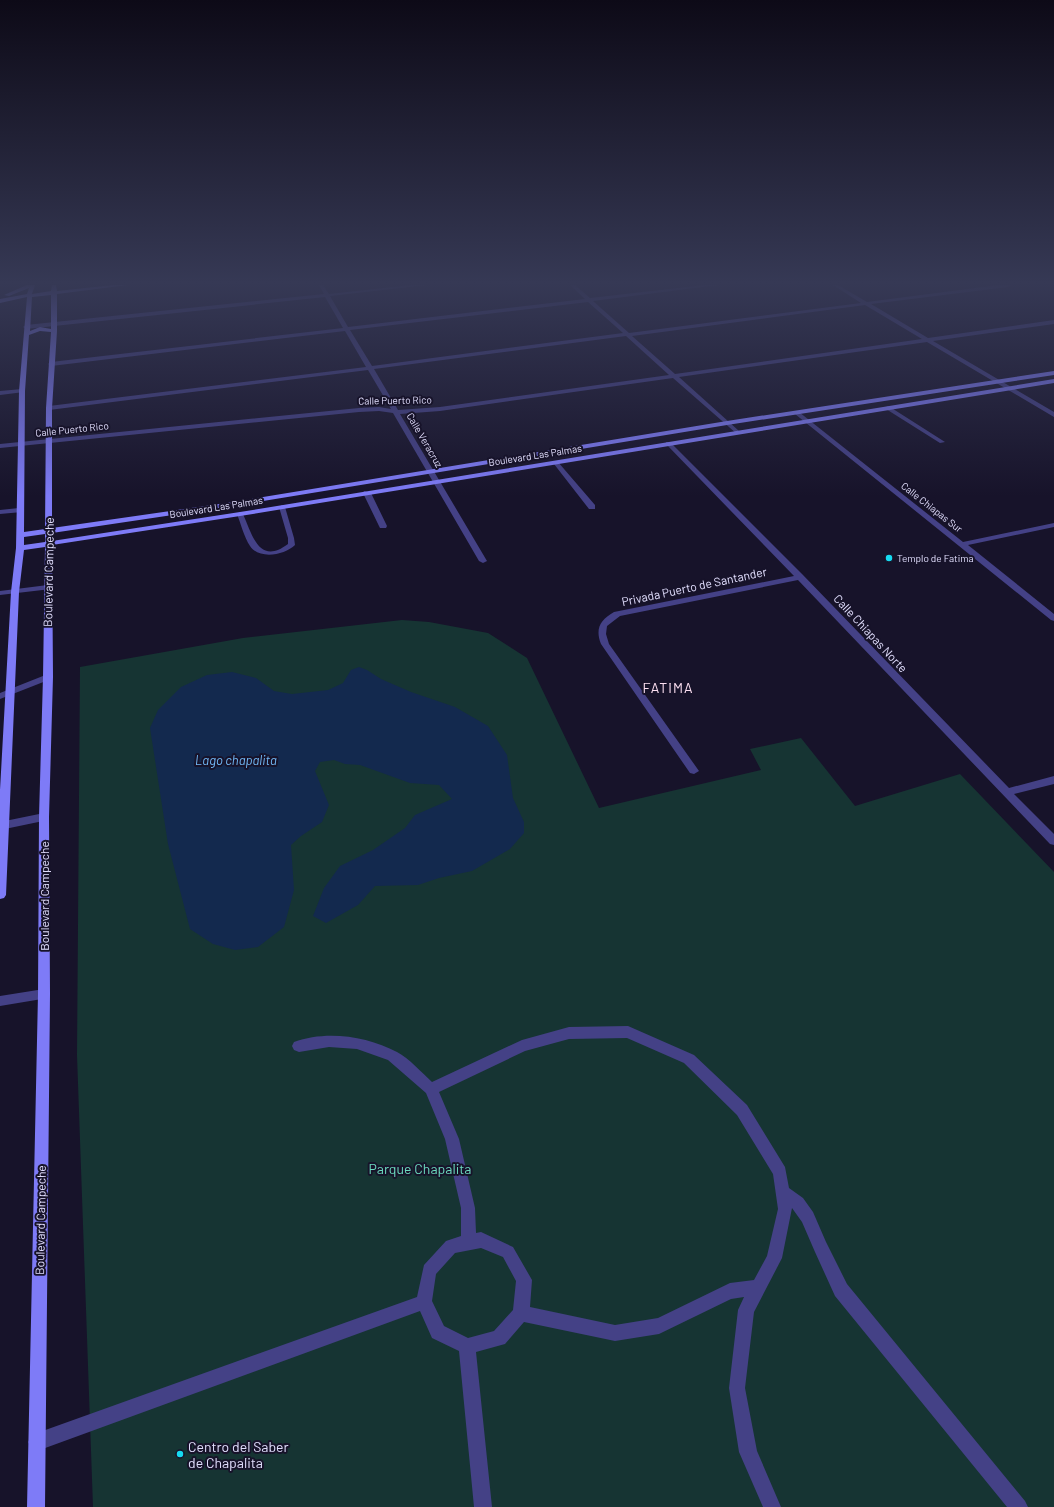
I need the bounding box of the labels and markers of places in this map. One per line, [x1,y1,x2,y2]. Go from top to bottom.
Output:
place label: Templo de Fatima [897,552,974,564]
marker: Templo de Fatima [884,553,894,563]
place label: Centro del Saber de Chapalita [188,1438,289,1471]
marker: Centro del Saber de Chapalita [175,1449,185,1459]

